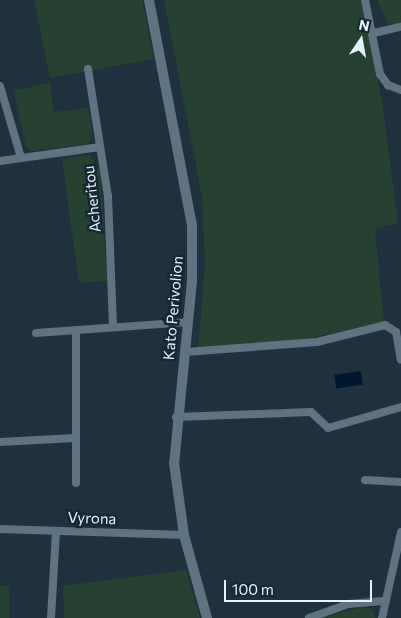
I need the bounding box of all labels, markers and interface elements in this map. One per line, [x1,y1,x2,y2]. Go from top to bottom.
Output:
north arrow [336,15,386,65]
text: N [357,15,371,34]
street label: Acheritou [80,165,104,233]
street label: Kato Perivolion [159,255,187,361]
street label: Vyrona [67,508,117,528]
scale bar [226,570,374,602]
text: 100 m [232,580,274,598]

